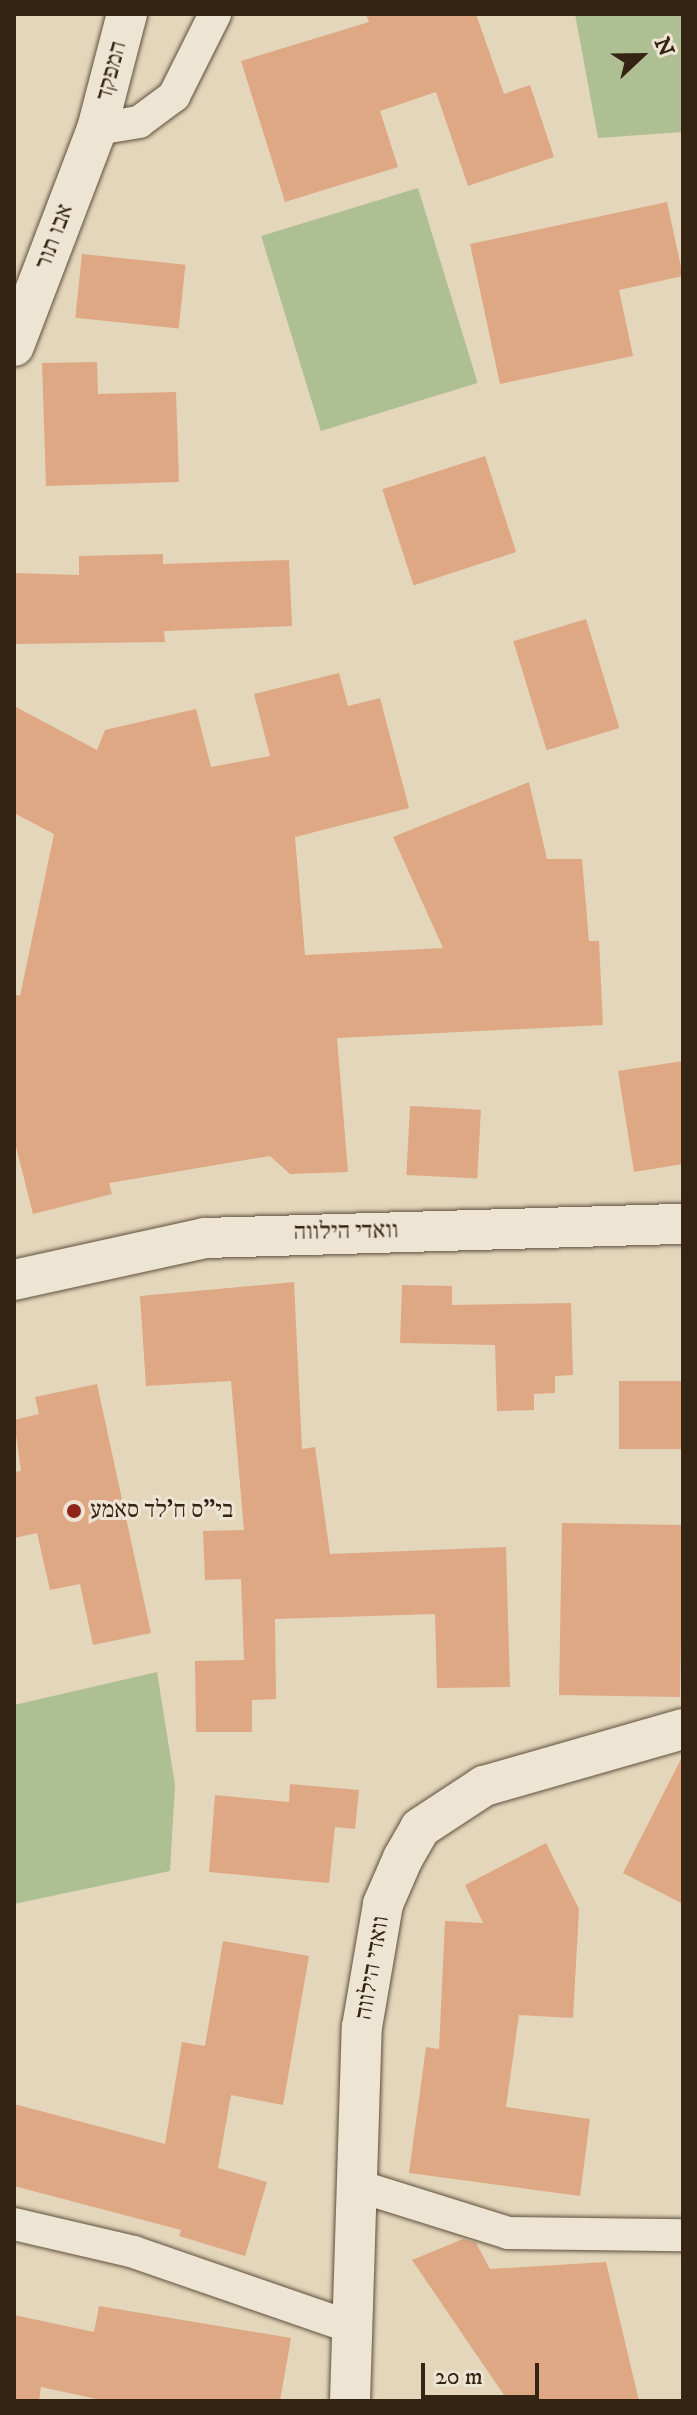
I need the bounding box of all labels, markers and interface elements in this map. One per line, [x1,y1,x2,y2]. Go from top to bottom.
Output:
north arrow [601,16,681,96]
text: N [648,33,680,60]
street label: המפקד [90,38,134,104]
street label: אבו תור [29,200,81,274]
street label: וואדי הילווה [293,1217,399,1247]
place label: בי"ס ח'לד סאמע [90,1497,233,1525]
marker: בי"ס ח'לד סאמע [65,1502,83,1520]
street label: וואדי הילווה [350,1914,396,2022]
scale bar [425,2347,543,2397]
text: 20 m [435,2362,483,2392]

